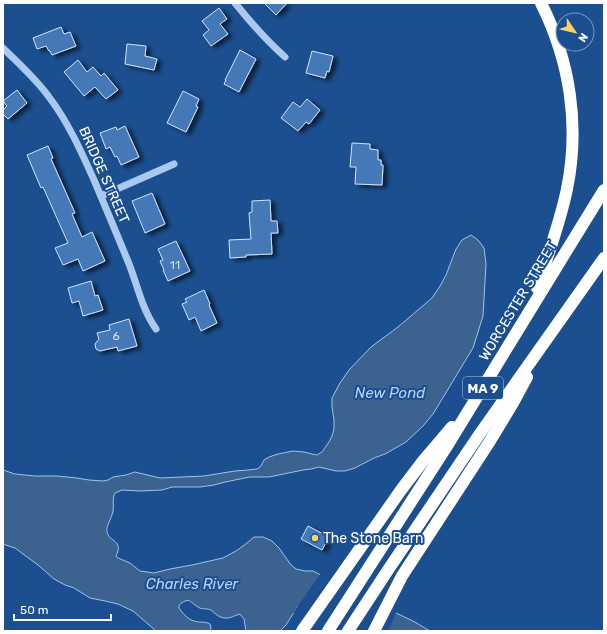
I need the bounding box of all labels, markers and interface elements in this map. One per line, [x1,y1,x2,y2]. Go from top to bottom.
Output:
north arrow [555,12,595,52]
text: N [575,30,590,44]
street label: BRIDGE STREET [75,124,133,226]
street label: WORCESTER STREET [476,238,560,364]
house number: 11 [170,258,180,272]
house number: 6 [112,329,120,343]
road number: MA 9 [463,377,503,399]
water label: New Pond [355,384,426,402]
place label: The Stone Barn [323,530,423,547]
marker: The Stone Barn [310,533,320,543]
water label: Charles River [146,575,240,593]
scale bar [14,596,111,622]
text: 50 m [20,603,48,617]

